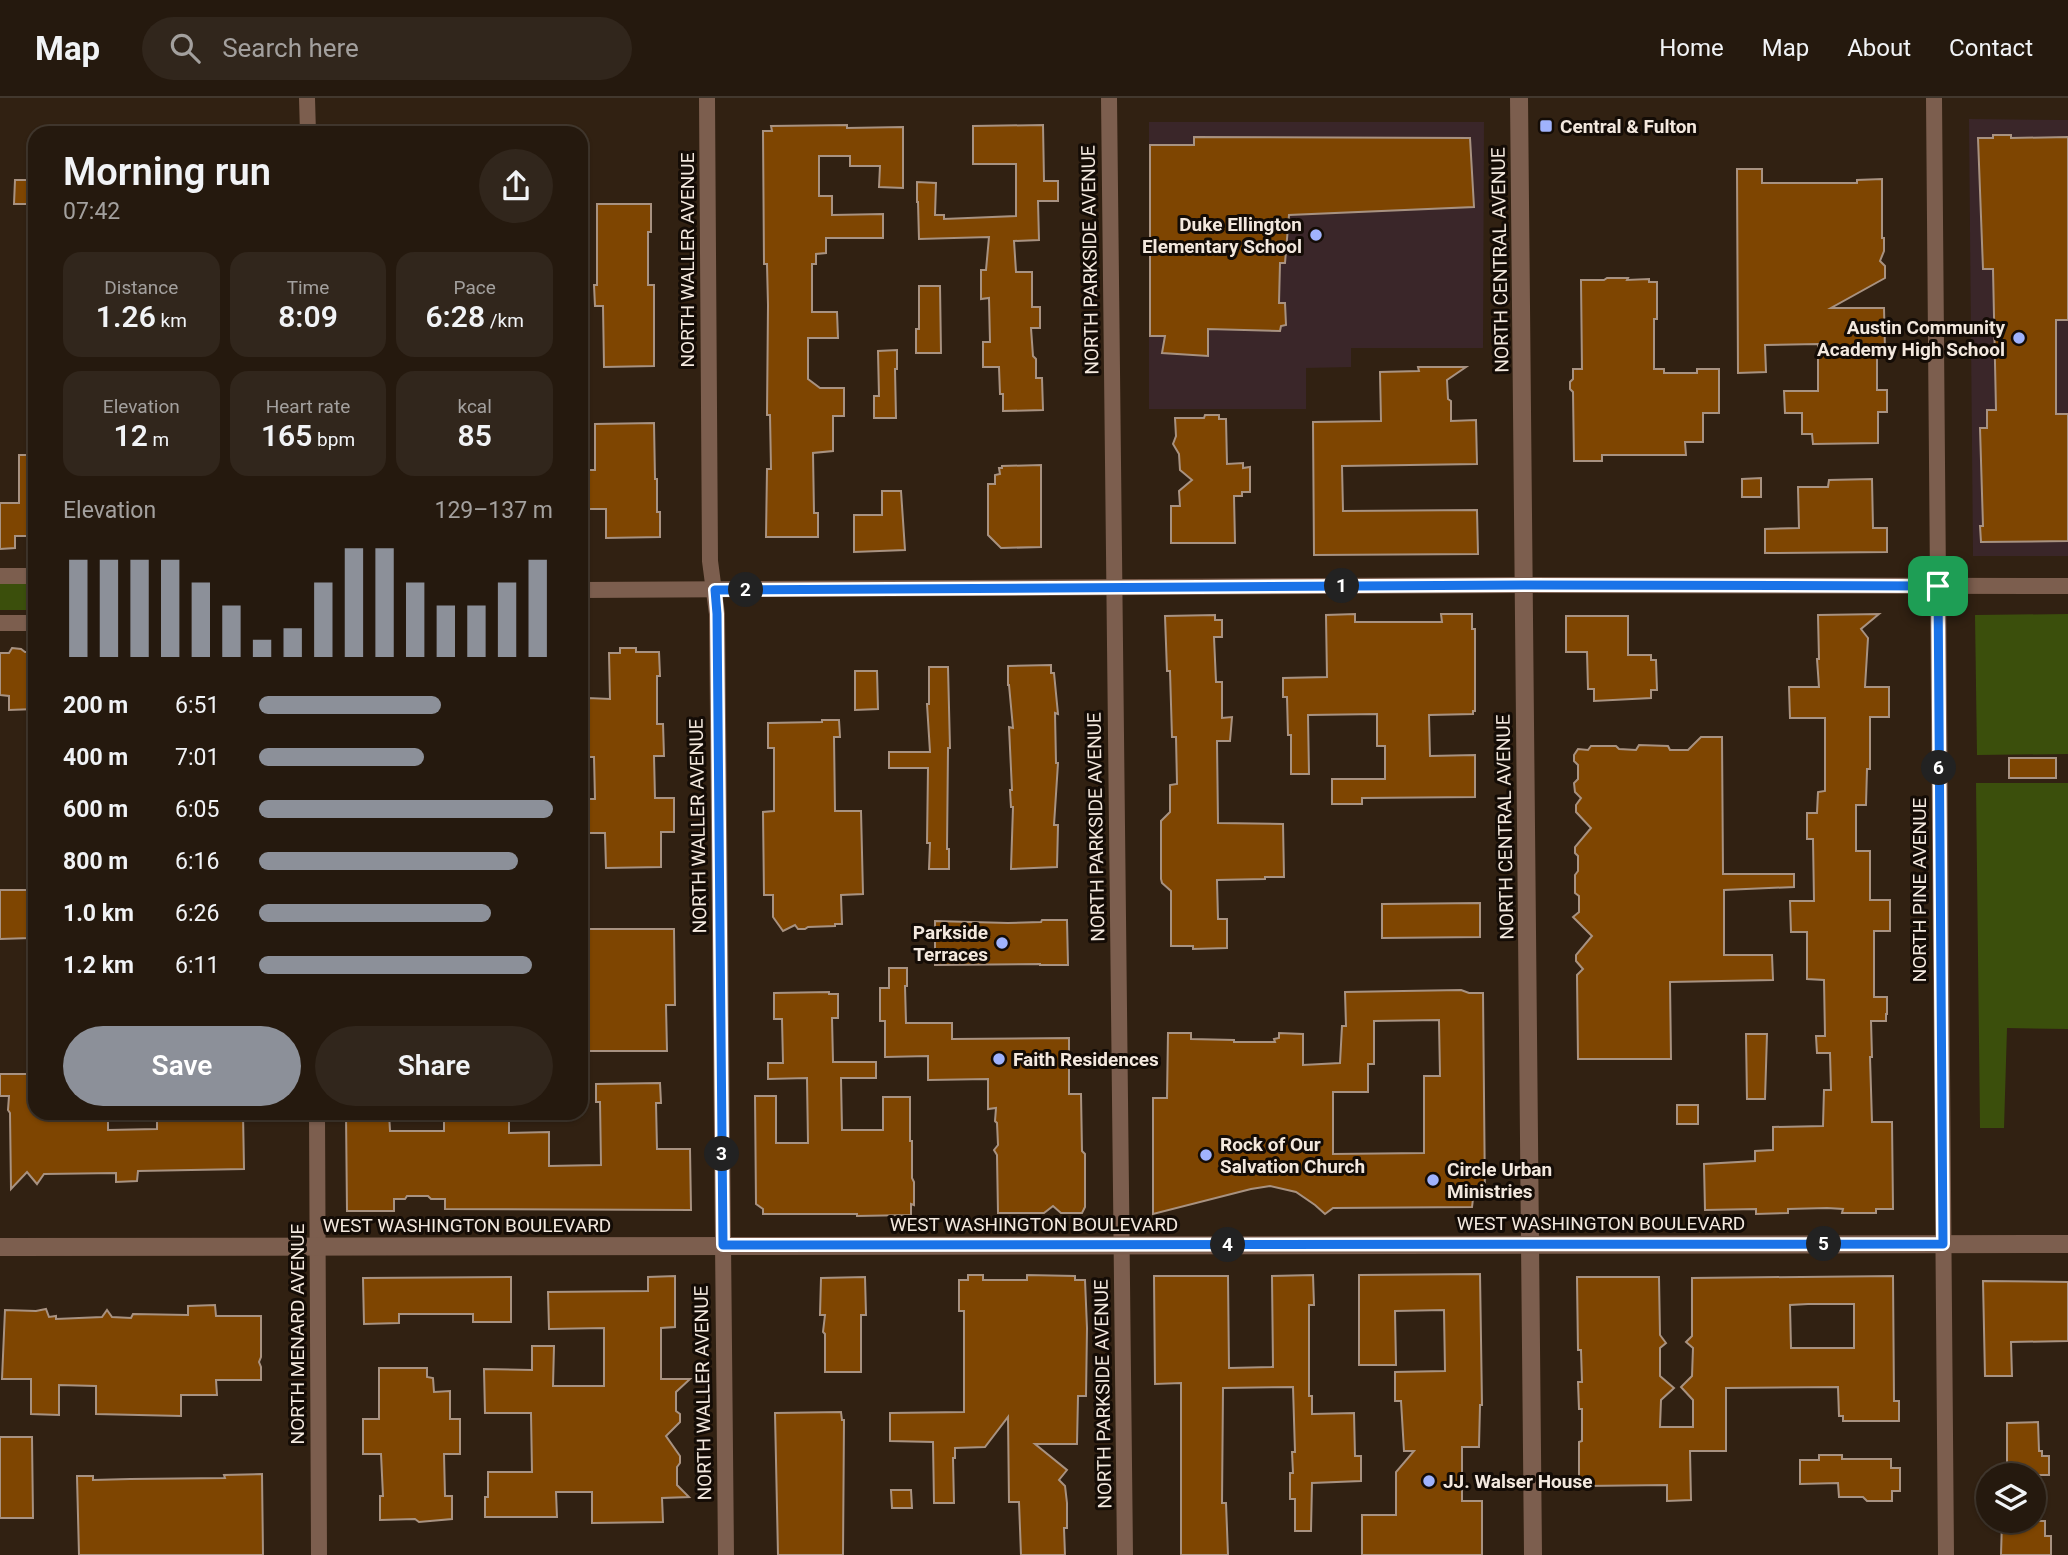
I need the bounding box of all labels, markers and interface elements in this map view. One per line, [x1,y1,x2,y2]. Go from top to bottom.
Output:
search box [142,17,632,80]
text: Map [35,29,100,68]
icon: search [166,29,204,67]
text: Search here [222,33,359,63]
text: Home [1659,34,1724,62]
text: Map [1762,34,1809,62]
text: About [1847,34,1911,62]
text: Contact [1949,34,2033,62]
place label: Central & Fulton [1560,115,1697,138]
marker: Central & Fulton [1538,118,1554,134]
street label: NORTH PARKSIDE AVENUE [1076,145,1104,375]
street label: NORTH CENTRAL AVENUE [1487,147,1513,373]
button: share [479,149,553,223]
text: Morning run [63,150,271,194]
street label: NORTH WALLER AVENUE [676,152,699,367]
text: 07:42 [63,198,120,225]
place label: Duke Ellington Elementary School [1142,213,1302,258]
marker: Duke Ellington Elementary School [1308,227,1324,243]
text: Distance [104,276,178,299]
text: Time [287,276,329,299]
text: Pace [454,276,496,299]
text: 1.26 [96,299,156,334]
text: 8:09 [278,299,338,334]
text: 6:28 [425,299,485,334]
text: km [156,309,187,332]
text: /km [485,309,524,332]
place label: Austin Community Academy High School [1817,316,2005,361]
marker: Austin Community Academy High School [2011,330,2027,346]
text: Elevation [103,395,180,418]
text: Heart rate [266,395,350,418]
text: kcal [457,395,492,418]
text: 12 [114,418,148,453]
text: 165 [261,418,312,453]
text: 85 [458,418,492,453]
text: m [148,428,169,451]
text: bpm [312,428,355,451]
text: Elevation [63,497,156,524]
text: 129–137 m [434,497,553,524]
pin [1908,556,1968,616]
icon: arrive [1919,567,1957,605]
pin: 1 [1324,568,1360,603]
pin: 2 [728,573,764,608]
text: 1 [1336,574,1347,597]
text: 2 [740,578,751,601]
text: 200 m [63,692,128,719]
text: 6:51 [175,692,219,719]
street label: NORTH PARKSIDE AVENUE [1082,712,1110,942]
street label: NORTH CENTRAL AVENUE [1492,714,1518,940]
street label: NORTH WALLER AVENUE [685,718,711,934]
text: 400 m [63,744,128,771]
text: 7:01 [175,744,219,771]
pin: 6 [1922,750,1956,786]
text: 6 [1933,756,1944,779]
text: 600 m [63,796,128,823]
text: 6:05 [175,796,219,823]
street label: NORTH PINE AVENUE [1908,798,1931,982]
text: 800 m [63,848,128,875]
text: 6:16 [175,848,219,875]
text: 1.0 km [63,900,134,927]
text: 6:26 [175,900,219,927]
place label: Parkside Terraces [913,921,988,966]
marker: Parkside Terraces [994,935,1010,951]
text: 1.2 km [63,952,134,979]
text: 6:11 [175,952,219,979]
button: Save [63,1026,301,1106]
button: Share [315,1026,553,1106]
place label: Faith Residences [1013,1048,1159,1071]
marker: Faith Residences [991,1051,1007,1067]
place label: Rock of Our Salvation Church [1220,1133,1365,1178]
pin: 3 [704,1136,740,1172]
text: 3 [716,1142,727,1165]
marker: Rock of Our Salvation Church [1198,1147,1214,1163]
place label: Circle Urban Ministries [1447,1158,1552,1203]
marker: Circle Urban Ministries [1425,1172,1441,1188]
street label: WEST WASHINGTON BOULEVARD [1457,1212,1745,1235]
street label: WEST WASHINGTON BOULEVARD [890,1213,1178,1236]
street label: WEST WASHINGTON BOULEVARD [323,1214,611,1237]
street label: NORTH MENARD AVENUE [286,1223,309,1444]
pin: 5 [1806,1226,1842,1262]
pin: 4 [1210,1228,1246,1262]
text: 5 [1818,1232,1829,1255]
text: 4 [1222,1233,1233,1256]
street label: NORTH PARKSIDE AVENUE [1089,1279,1117,1509]
street label: NORTH WALLER AVENUE [690,1285,716,1501]
map controls [1976,1463,2046,1533]
button: layers [1976,1463,2046,1533]
place label: JJ. Walser House [1443,1470,1592,1493]
marker: JJ. Walser House [1421,1473,1437,1489]

